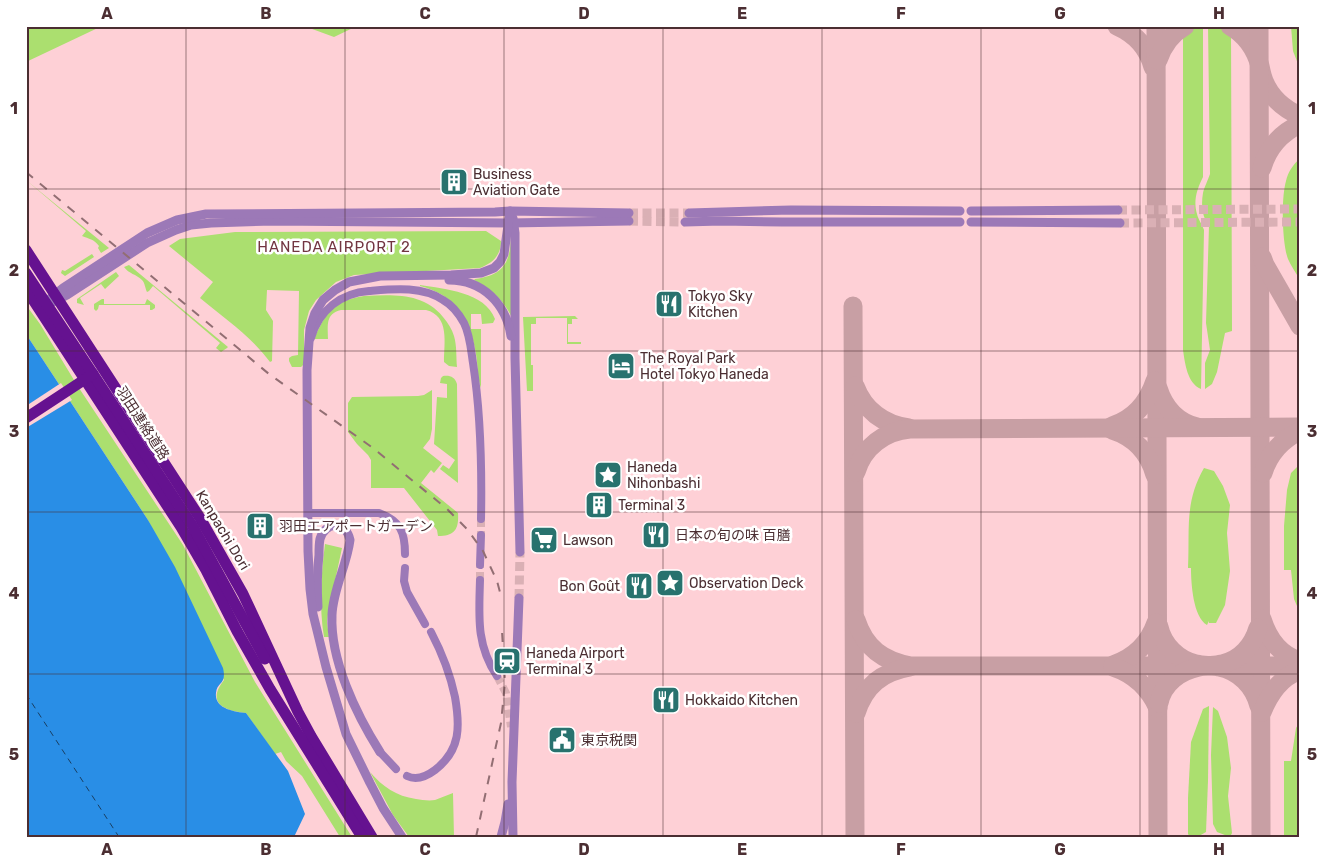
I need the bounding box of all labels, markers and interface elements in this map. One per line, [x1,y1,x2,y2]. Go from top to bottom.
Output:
text: A [101,4,113,23]
text: B [260,4,272,23]
text: C [419,4,431,23]
text: D [578,4,590,23]
text: E [737,4,747,23]
text: F [896,4,906,23]
text: G [1054,4,1066,23]
text: H [1213,4,1225,23]
text: 1 [10,99,18,118]
text: 1 [1308,99,1316,118]
place label: Business Aviation Gate [473,166,560,199]
building icon: Business Aviation Gate [439,167,469,197]
district label: HANEDA AIRPORT 2 [257,238,411,256]
text: 2 [9,261,19,280]
text: 2 [1307,261,1317,280]
place label: Tokyo Sky Kitchen [688,288,753,321]
restaurant icon: Tokyo Sky Kitchen [654,289,684,319]
place label: The Royal Park Hotel Tokyo Haneda [640,350,769,383]
hotel icon: The Royal Park Hotel Tokyo Haneda [606,351,636,381]
street label: 羽田連絡道路 [113,383,173,463]
text: 3 [9,422,19,441]
text: 3 [1307,422,1317,441]
place label: Haneda Nihonbashi [627,459,700,492]
place icon: Haneda Nihonbashi [593,460,623,490]
street label: Kanpachi Dori [192,487,253,573]
building icon: Terminal 3 [584,490,614,520]
place label: Terminal 3 [618,497,685,514]
building icon: 羽田エアポートガーデン [245,511,275,541]
place label: 羽田エアポートガーデン [279,518,433,535]
restaurant icon: 日本の旬の味 百膳 [641,520,671,550]
supermarket icon: Lawson [529,525,559,555]
place label: 日本の旬の味 百膳 [675,527,790,544]
place label: Lawson [563,532,613,549]
place icon: Observation Deck [655,568,685,598]
restaurant icon: Bon Goût [624,571,654,601]
place label: Observation Deck [689,575,804,592]
place label: Bon Goût [559,578,621,595]
text: 4 [9,584,20,603]
text: 4 [1307,584,1318,603]
place label: Haneda Airport Terminal 3 [526,645,625,678]
station icon: Haneda Airport Terminal 3 [492,646,522,676]
restaurant icon: Hokkaido Kitchen [651,685,681,715]
place label: Hokkaido Kitchen [685,692,798,709]
public building icon: 東京税関 [547,725,577,755]
place label: 東京税関 [581,732,637,749]
text: 5 [9,745,19,764]
text: 5 [1307,745,1317,764]
text: A [101,840,113,859]
text: B [260,840,272,859]
text: C [419,840,431,859]
text: D [578,840,590,859]
text: E [737,840,747,859]
text: F [896,840,906,859]
text: G [1054,840,1066,859]
text: H [1213,840,1225,859]

